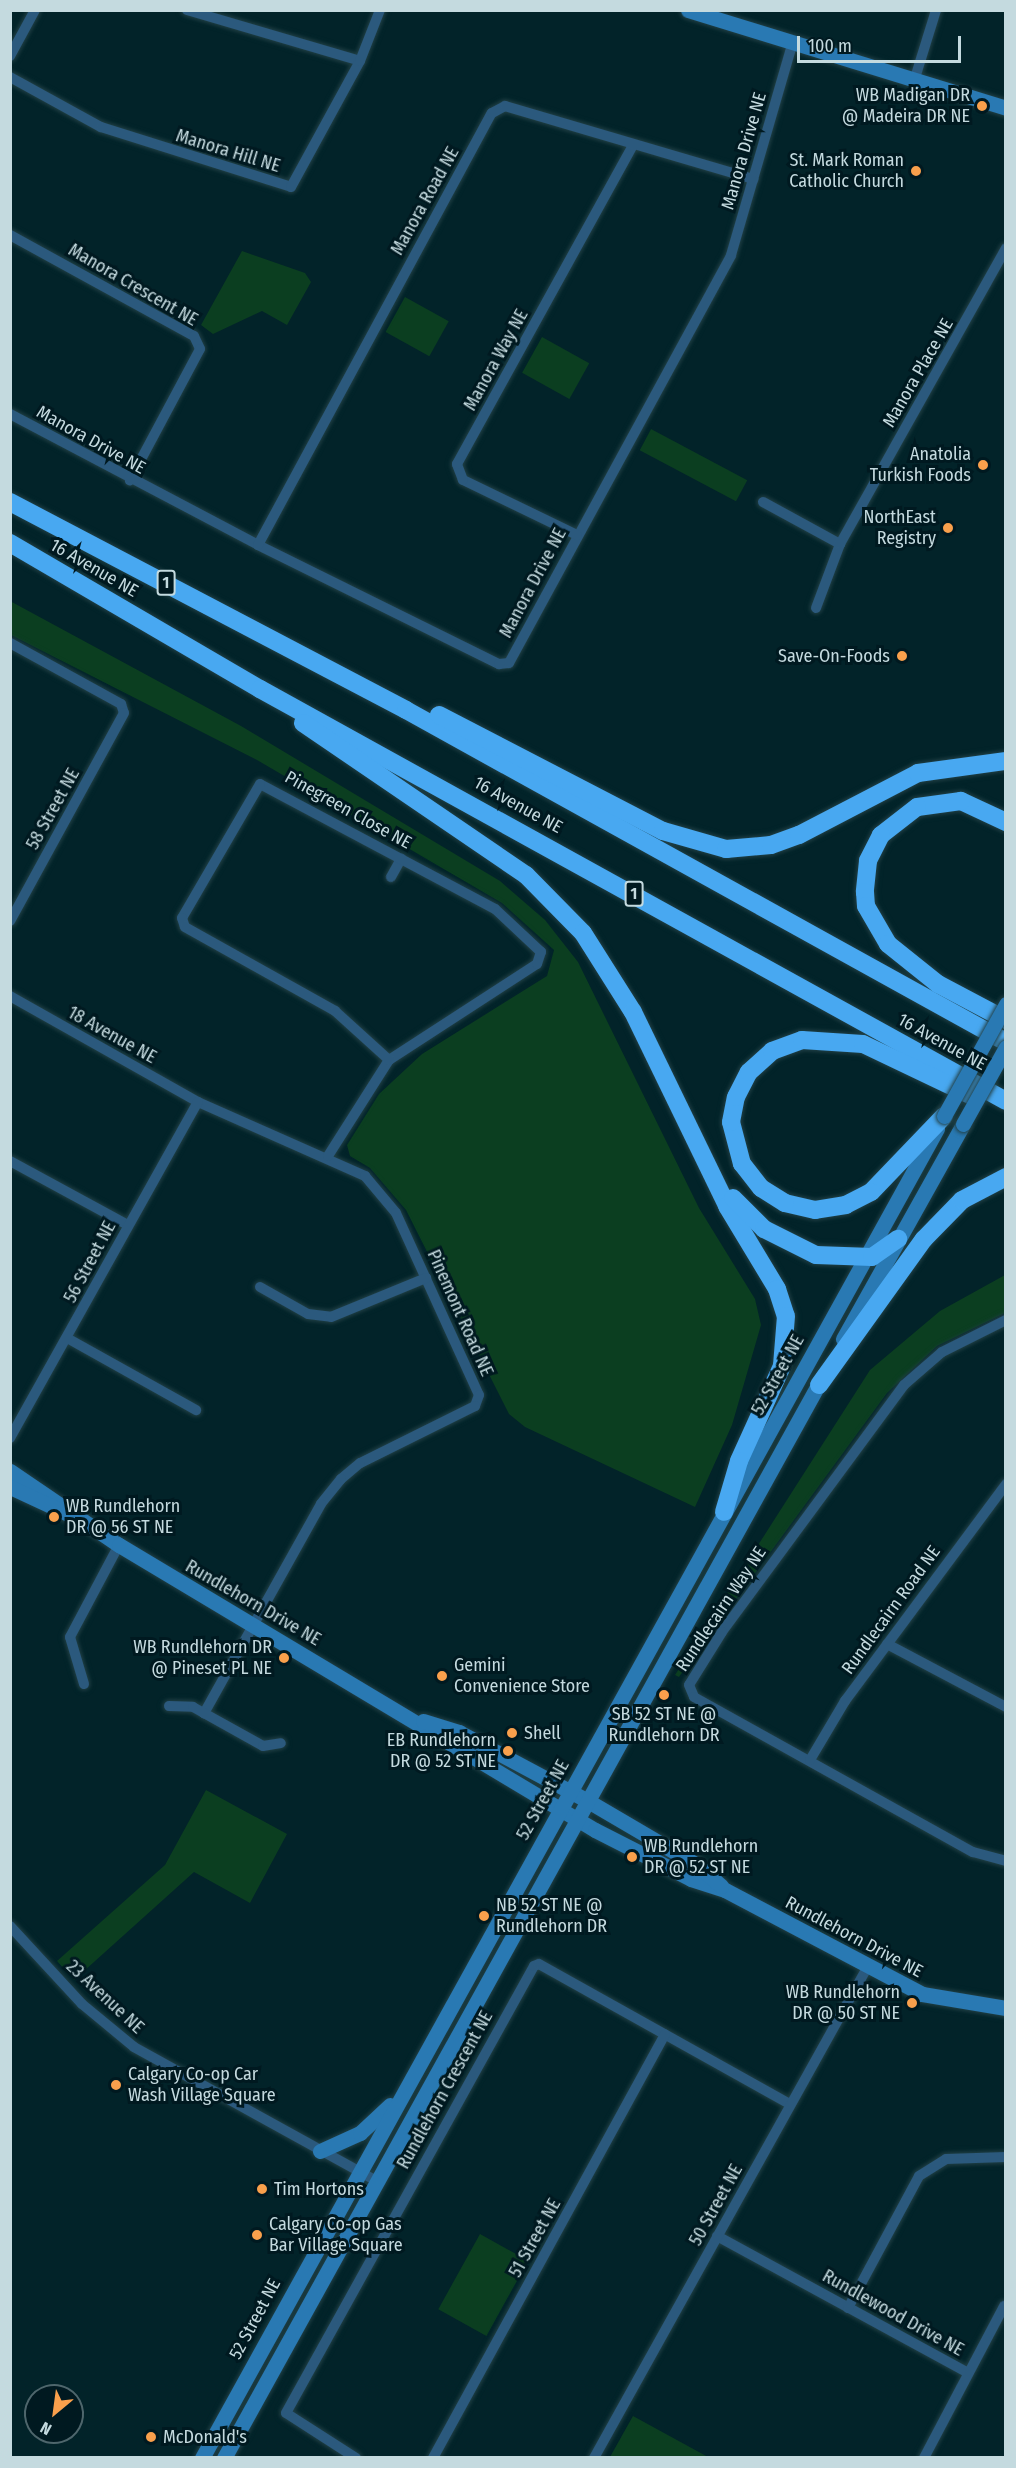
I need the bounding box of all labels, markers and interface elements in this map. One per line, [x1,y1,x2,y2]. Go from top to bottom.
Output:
scale bar [800,24,964,62]
text: 100 m [808,35,852,57]
place label: WB Madigan DR @ Madeira DR NE [842,85,970,128]
street label: Manora Drive NE [717,90,771,212]
marker: WB Madigan DR @ Madeira DR NE [975,99,989,113]
street label: Manora Hill NE [173,125,283,177]
street label: Manora Road NE [386,143,464,259]
place label: St. Mark Roman Catholic Church [789,150,904,192]
marker: St. Mark Roman Catholic Church [909,164,923,178]
street label: Manora Crescent NE [64,239,202,331]
street label: Manora Way NE [459,306,533,414]
street label: Manora Place NE [878,315,958,431]
street label: Manora Drive NE [33,401,149,479]
place label: Anatolia Turkish Foods [870,444,971,486]
marker: Anatolia Turkish Foods [976,458,990,472]
place label: NorthEast Registry [863,507,936,550]
marker: NorthEast Registry [941,521,955,535]
street label: Manora Drive NE [495,524,571,642]
street label: 16 Avenue NE [46,534,142,602]
road number: 1 [156,570,176,596]
place label: Save-On-Foods [778,645,890,667]
marker: Save-On-Foods [895,649,909,663]
street label: 58 Street NE [22,765,84,853]
street label: Pinegreen Close NE [281,766,415,854]
street label: 16 Avenue NE [470,772,566,838]
road number: 1 [624,881,644,907]
street label: 18 Avenue NE [64,1002,160,1068]
street label: 16 Avenue NE [894,1009,990,1075]
street label: 56 Street NE [60,1218,120,1306]
street label: Pinemont Road NE [422,1246,498,1380]
street label: 52 Street NE [747,1331,809,1419]
place label: WB Rundlehorn DR @ 56 ST NE [66,1496,180,1538]
marker: WB Rundlehorn DR @ 56 ST NE [47,1510,61,1524]
street label: Rundlecairn Road NE [837,1541,945,1679]
street label: Rundlecairn Way NE [671,1542,771,1676]
street label: Rundlehorn Drive NE [182,1556,324,1650]
place label: WB Rundlehorn DR @ Pineset PL NE [133,1637,272,1680]
marker: WB Rundlehorn DR @ Pineset PL NE [277,1651,291,1665]
place label: Gemini Convenience Store [454,1655,590,1698]
marker: Gemini Convenience Store [435,1669,449,1683]
marker: SB 52 ST NE @ Rundlehorn DR [657,1688,671,1702]
place label: SB 52 ST NE @ Rundlehorn DR [608,1704,720,1746]
place label: Shell [524,1722,561,1744]
marker: Shell [505,1726,519,1740]
place label: EB Rundlehorn DR @ 52 ST NE [387,1730,496,1772]
marker: EB Rundlehorn DR @ 52 ST NE [501,1744,515,1758]
street label: 52 Street NE [512,1756,574,1844]
place label: WB Rundlehorn DR @ 52 ST NE [644,1836,758,1878]
marker: WB Rundlehorn DR @ 52 ST NE [625,1850,639,1864]
street label: Rundlehorn Drive NE [782,1892,926,1982]
place label: NB 52 ST NE @ Rundlehorn DR [496,1895,607,1938]
marker: NB 52 ST NE @ Rundlehorn DR [477,1909,491,1923]
street label: 23 Avenue NE [62,1956,148,2038]
place label: WB Rundlehorn DR @ 50 ST NE [786,1982,900,2024]
marker: WB Rundlehorn DR @ 50 ST NE [905,1996,919,2010]
street label: Rundlehorn Crescent NE [393,2007,497,2173]
place label: Calgary Co-op Car Wash Village Square [128,2064,276,2106]
marker: Calgary Co-op Car Wash Village Square [109,2078,123,2092]
street label: 50 Street NE [685,2161,747,2249]
place label: Tim Hortons [274,2178,364,2200]
marker: Tim Hortons [255,2182,269,2196]
street label: 51 Street NE [505,2195,565,2281]
place label: Calgary Co-op Gas Bar Village Square [269,2214,403,2256]
marker: Calgary Co-op Gas Bar Village Square [250,2228,264,2242]
street label: Rundlewood Drive NE [819,2265,967,2361]
street label: 52 Street NE [225,2275,285,2363]
north arrow [24,2384,84,2444]
text: N [37,2418,55,2439]
place label: McDonald's [163,2426,247,2448]
marker: McDonald's [144,2430,158,2444]

